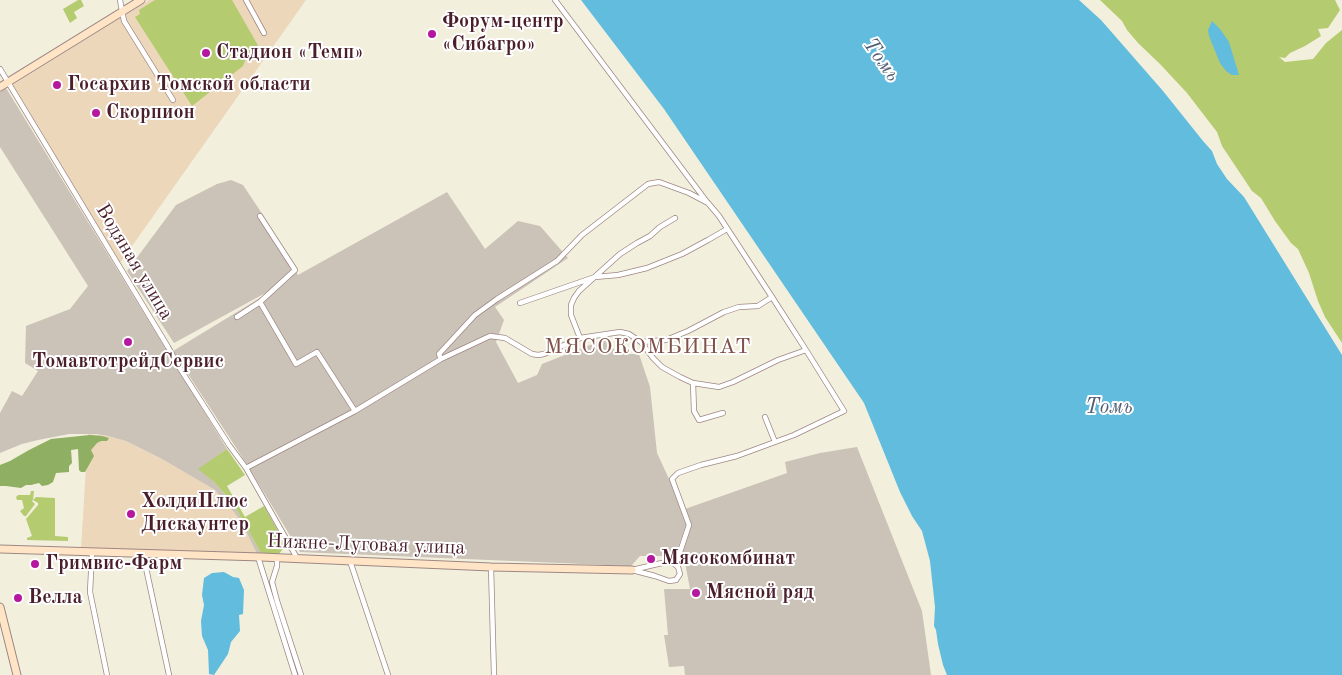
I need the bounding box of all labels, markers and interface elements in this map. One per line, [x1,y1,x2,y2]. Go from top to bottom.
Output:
place label: Форум-центр «Сибагро» [442,10,564,57]
marker: Форум-центр «Сибагро» [426,28,438,40]
water label: Томь [857,33,905,87]
place label: Стадион «Темп» [216,41,364,65]
marker: Стадион «Темп» [200,47,212,59]
place label: Госархив Томской области [67,73,311,97]
marker: Госархив Томской области [51,79,63,91]
place label: Скорпион [106,101,195,125]
marker: Скорпион [90,107,102,119]
street label: Водяная улица [90,200,178,324]
district label: МЯСОКОМБИНАТ [543,334,753,360]
marker: ТомавтотрейдСервис [122,336,134,348]
place label: ТомавтотрейдСервис [32,350,224,374]
water label: Томь [1085,394,1133,420]
place label: ХолдиПлюс Дискаунтер [141,490,249,537]
marker: ХолдиПлюс Дискаунтер [125,508,137,520]
street label: Нижне-Луговая улица [266,530,466,560]
place label: Мясокомбинат [661,547,795,571]
place label: Гримвис-Фарм [45,552,182,576]
marker: Мясокомбинат [645,553,657,565]
marker: Гримвис-Фарм [29,558,41,570]
place label: Мясной ряд [706,581,814,605]
place label: Велла [28,586,83,610]
marker: Мясной ряд [690,587,702,599]
marker: Велла [12,592,24,604]

